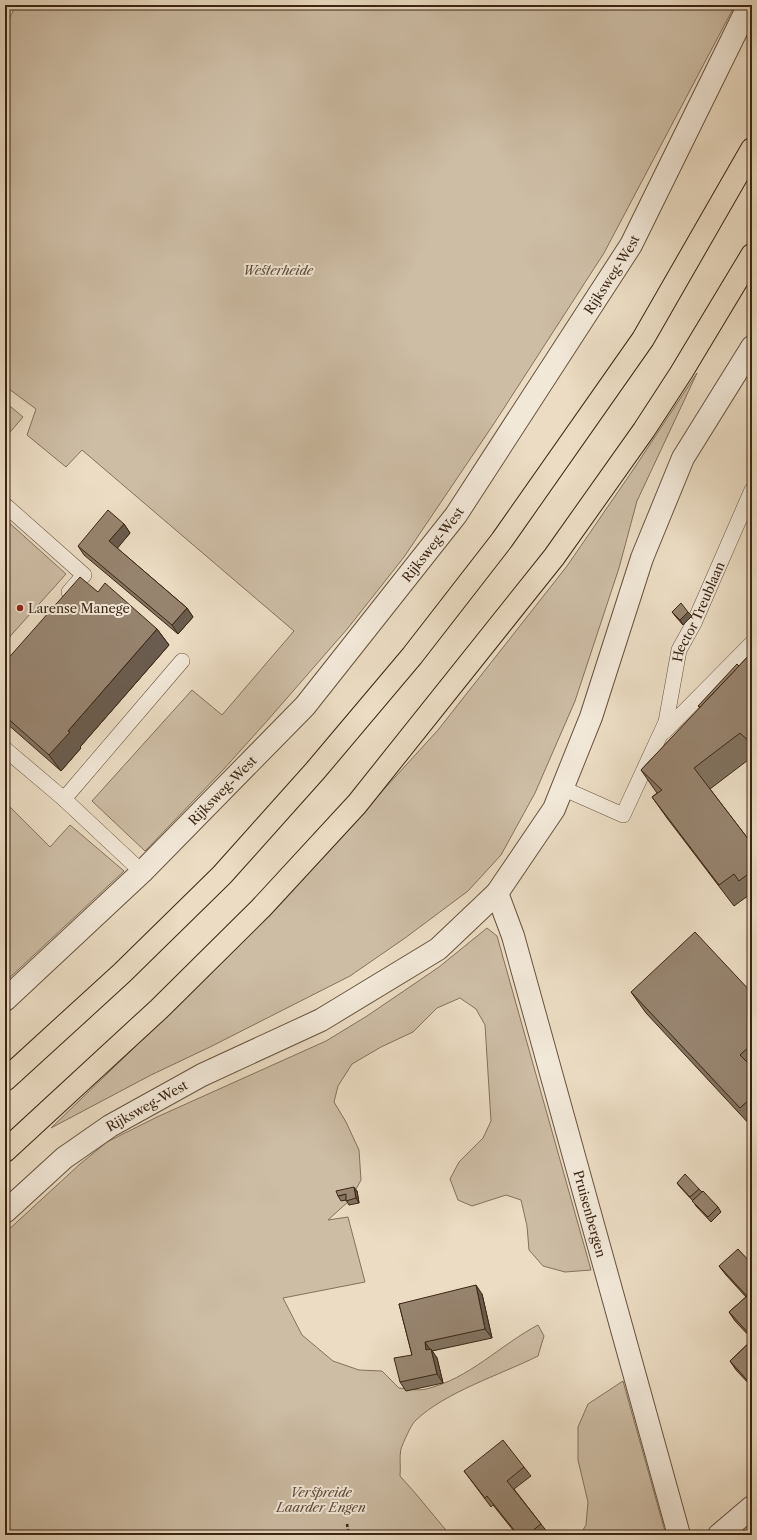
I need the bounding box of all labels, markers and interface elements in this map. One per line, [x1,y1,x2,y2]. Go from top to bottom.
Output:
street label: Rijksweg-West [580,232,643,317]
park label: Westerheide [243,262,314,278]
street label: Rijksweg-West [398,504,467,585]
street label: Hector Treublaan [669,559,728,663]
place label: Larense Manege [28,600,130,616]
marker: Larense Manege [15,603,25,613]
street label: Rijksweg-West [185,752,260,828]
street label: Rijksweg-West [103,1076,191,1135]
street label: Pruisenbergen [570,1168,610,1259]
park label: Verspreide Laarder Engen [275,1484,366,1515]

